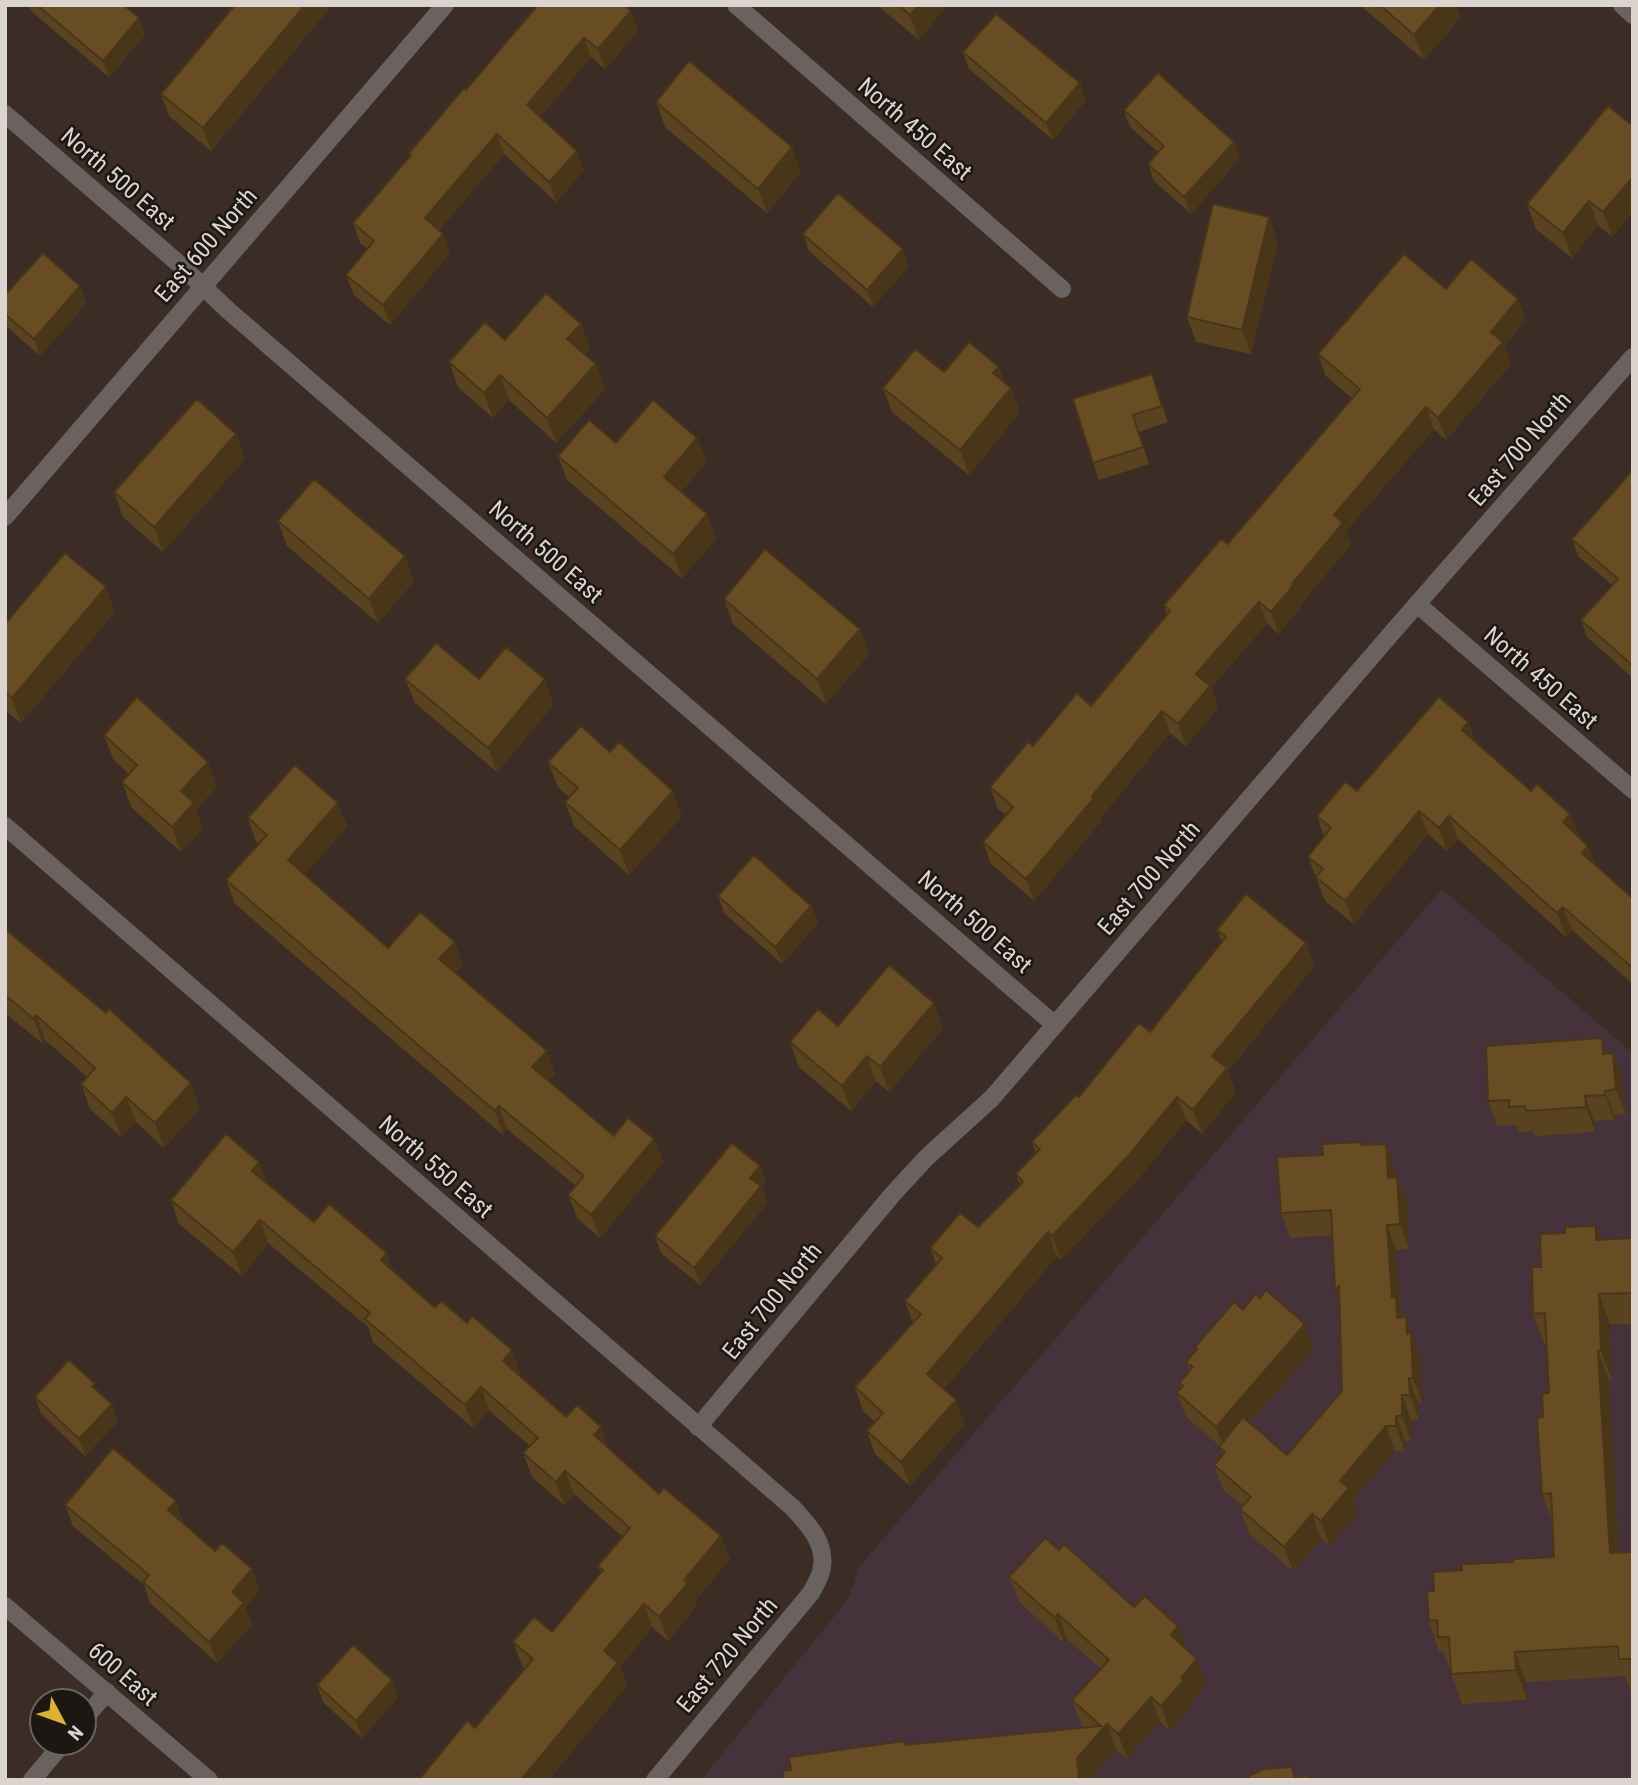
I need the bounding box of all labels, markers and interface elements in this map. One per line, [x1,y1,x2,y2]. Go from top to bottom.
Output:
street label: North 450 East [852,72,978,186]
street label: North 500 East [55,122,181,236]
street label: East 600 North [149,182,263,308]
street label: East 700 North [1463,386,1577,512]
street label: North 500 East [483,495,609,609]
street label: North 450 East [1478,621,1604,735]
street label: East 700 North [1092,815,1206,941]
street label: North 500 East [912,865,1038,979]
street label: North 550 East [373,1110,499,1224]
street label: East 700 North [717,1237,827,1365]
street label: East 720 North [671,1592,783,1718]
street label: 600 East [83,1636,163,1712]
north arrow [28,1687,98,1757]
text: N [63,1721,88,1745]

